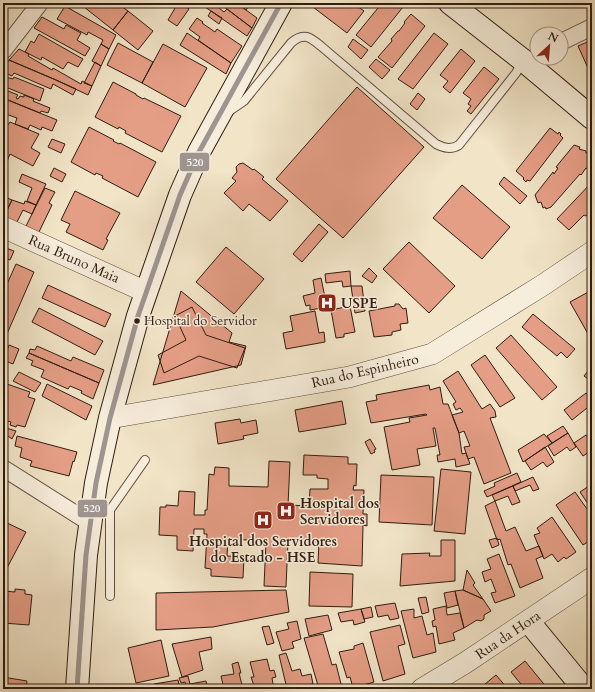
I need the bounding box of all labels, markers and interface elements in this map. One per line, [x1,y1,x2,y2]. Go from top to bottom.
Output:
north arrow [529,26,569,66]
text: N [546,29,561,46]
line badge: 520 [179,152,210,172]
text: 520 [187,155,204,170]
street label: Rua Bruno Maia [25,230,123,288]
hospital icon: USPE [316,292,338,314]
place label: USPE [341,294,378,313]
place label: Hospital do Servidor [144,312,257,330]
marker: Hospital do Servidor [132,316,142,326]
street label: Rua do Espinheiro [310,349,421,393]
place label: Hospital dos Servidores [300,494,379,529]
line badge: 520 [77,499,108,518]
hospital icon: Hospital dos Servidores [275,500,297,522]
text: 520 [84,501,101,516]
hospital icon: Hospital dos Servidores do Estado - HSE [252,509,274,531]
place label: Hospital dos Servidores do Estado - HSE [189,532,337,567]
street label: Rua da Hora [472,606,544,664]

